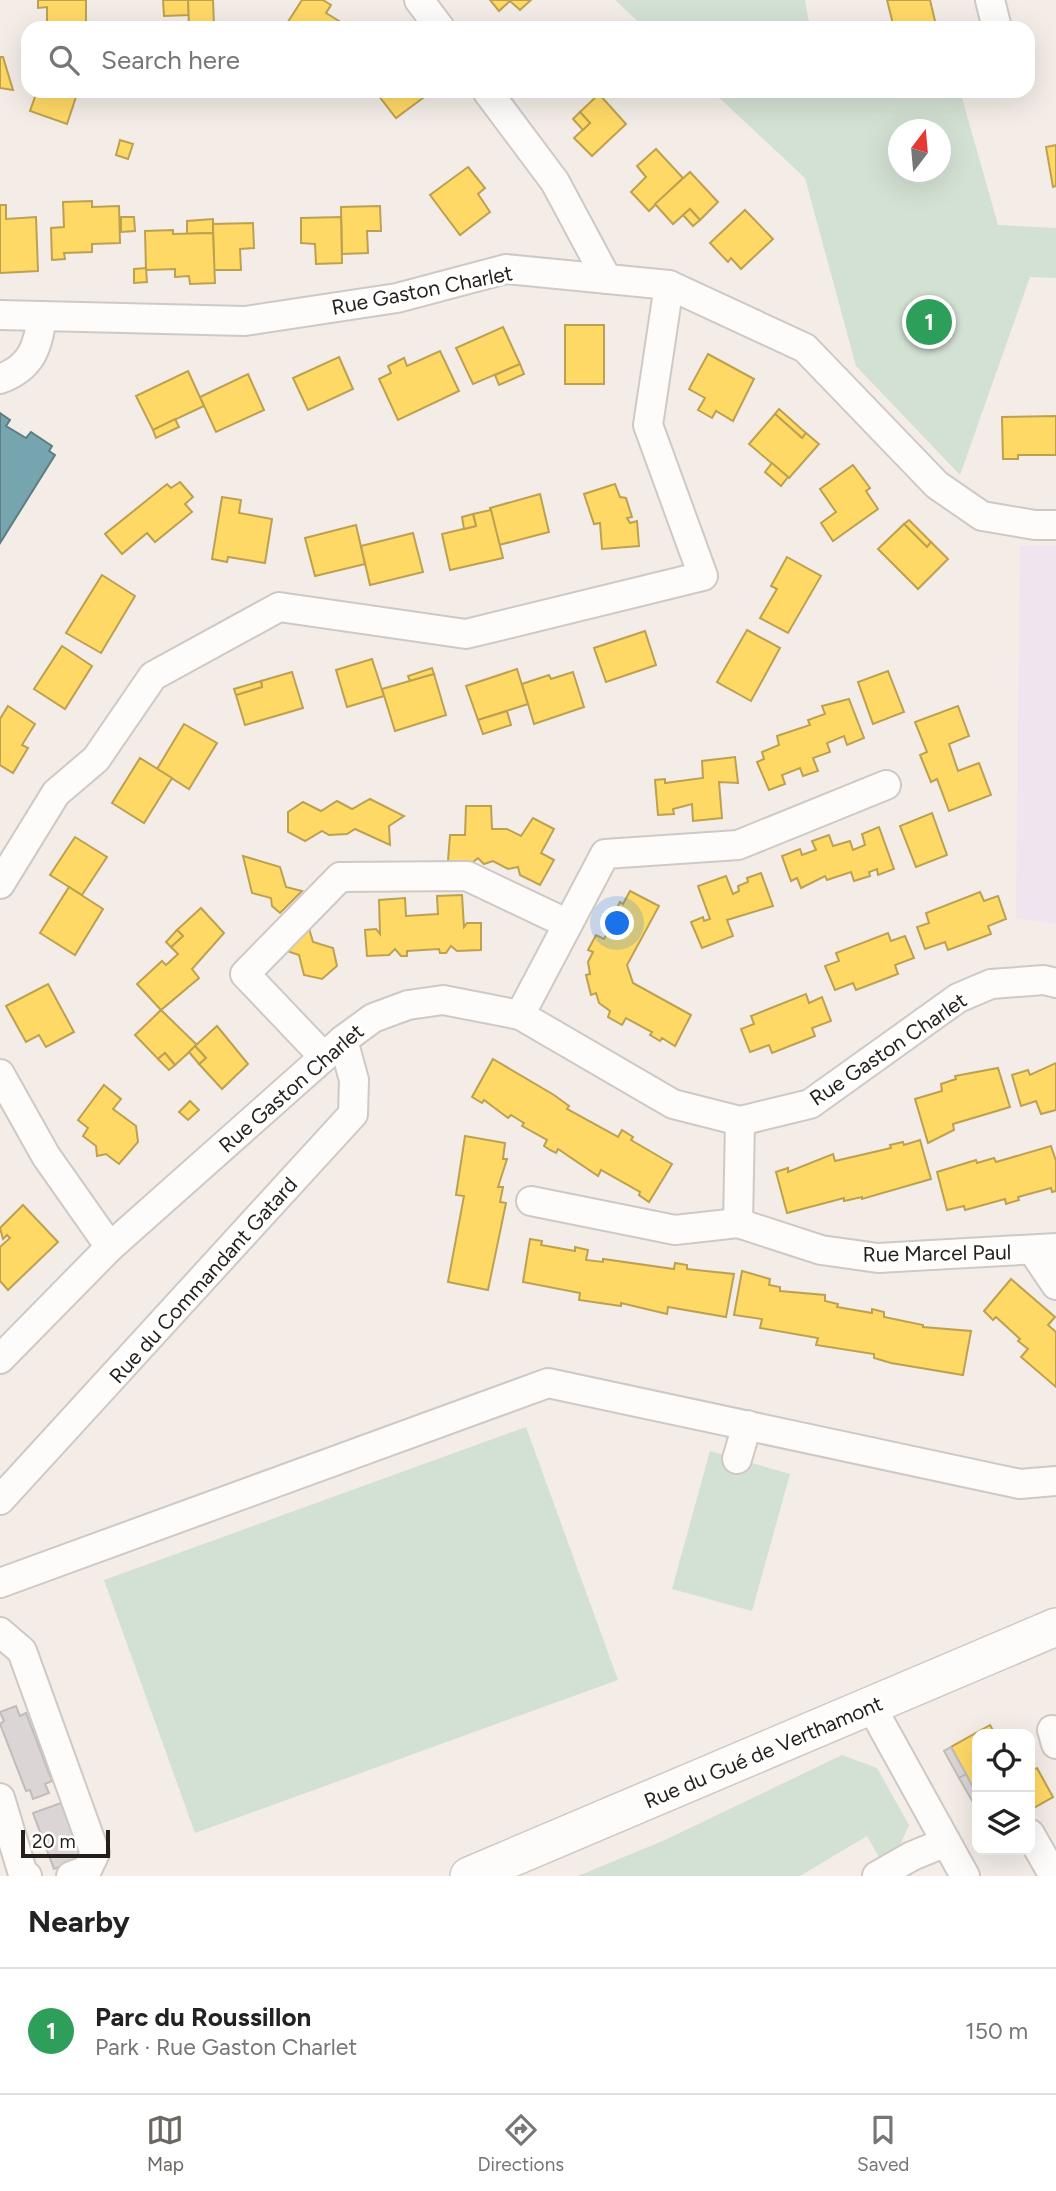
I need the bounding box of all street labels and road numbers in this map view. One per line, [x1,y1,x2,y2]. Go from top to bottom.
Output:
street label: Rue Gaston Charlet [329,260,515,320]
street label: Rue Gaston Charlet [805,987,971,1111]
street label: Rue Gaston Charlet [214,1018,369,1158]
street label: Rue du Commandant Gatard [104,1172,302,1388]
street label: Rue Marcel Paul [862,1239,1012,1267]
street label: Rue du Gué de Verthamont [640,1690,886,1814]

